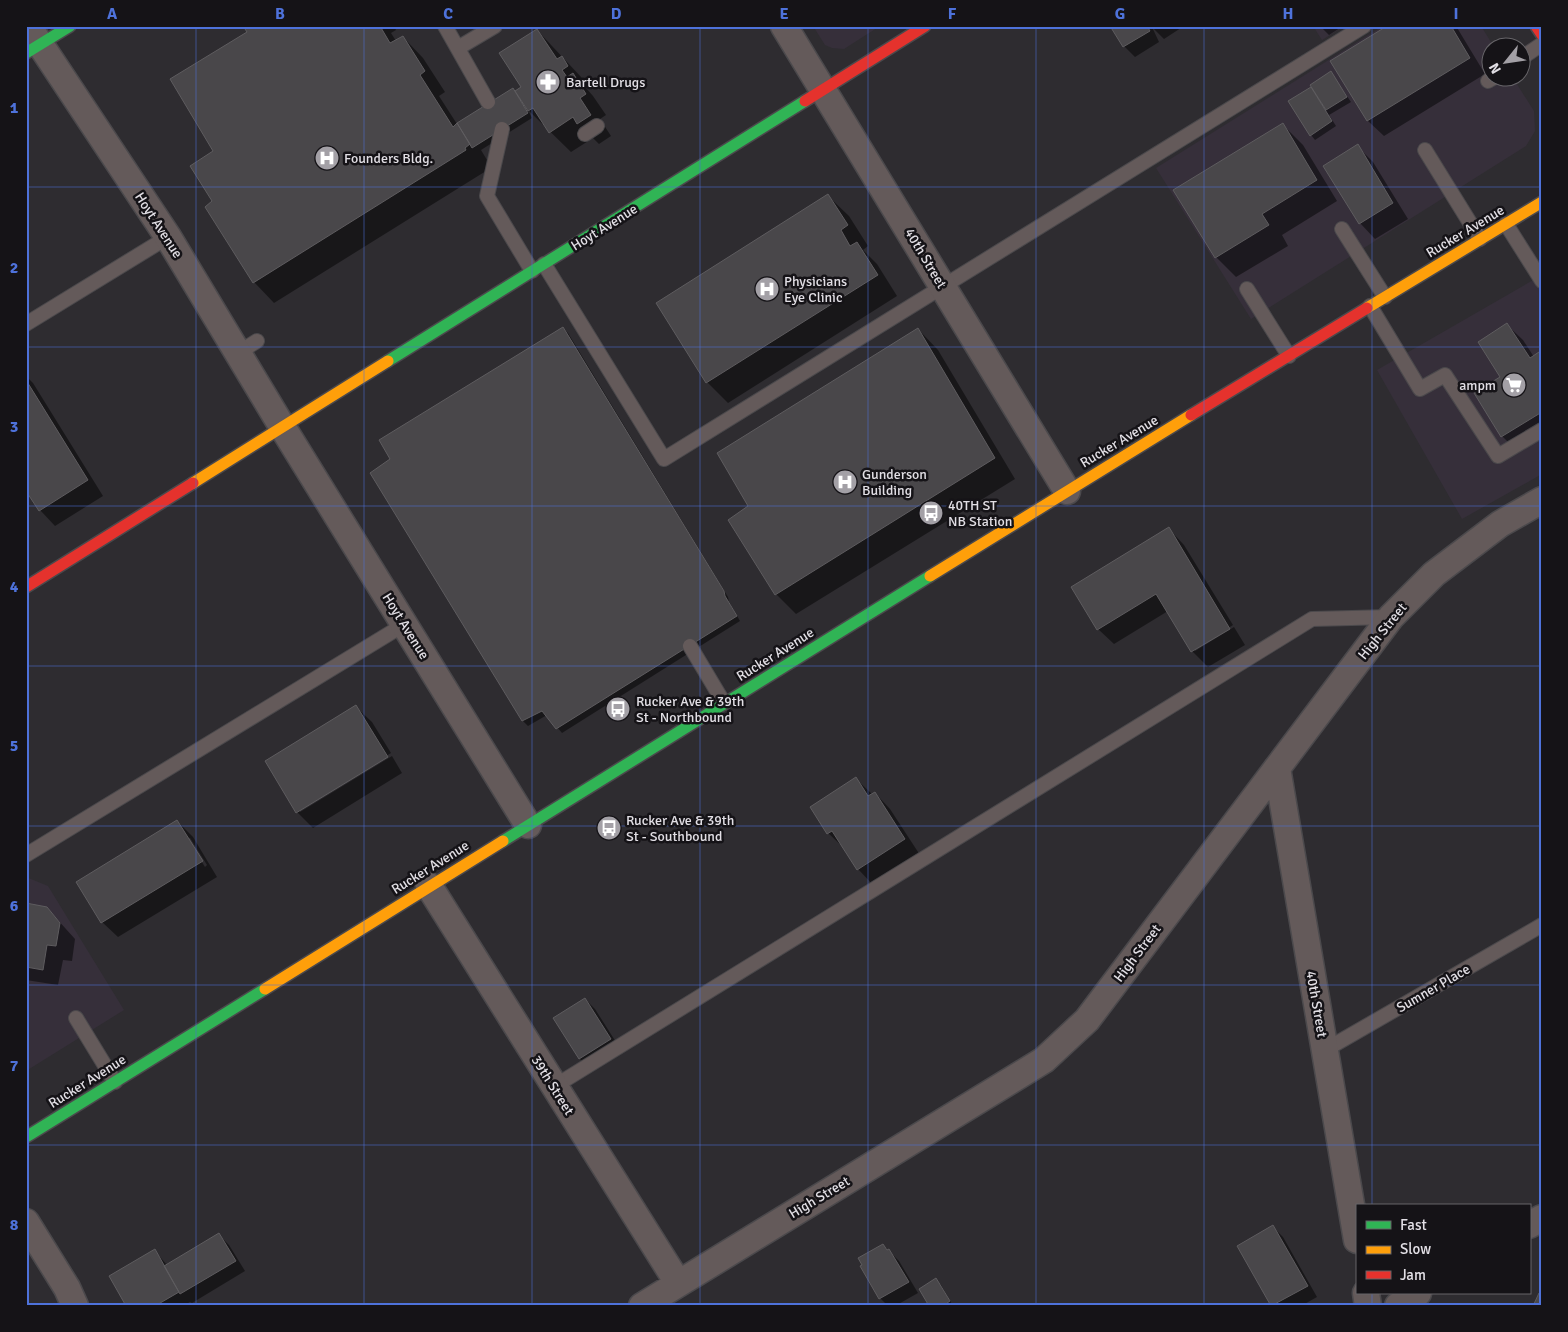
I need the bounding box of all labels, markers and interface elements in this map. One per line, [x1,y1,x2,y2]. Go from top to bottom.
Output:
text: A [107,4,118,24]
text: B [275,4,285,24]
text: C [443,4,453,24]
text: D [611,4,622,24]
text: E [779,4,789,24]
text: F [948,4,957,24]
text: G [1115,4,1125,24]
text: H [1283,4,1293,24]
text: I [1453,4,1459,24]
north arrow [1480,38,1530,88]
text: N [1485,60,1505,77]
pharmacy icon: Bartell Drugs [535,69,561,95]
place label: Bartell Drugs [566,74,645,91]
text: 1 [10,98,19,118]
hospital icon: Founders Bldg. [314,145,340,171]
place label: Founders Bldg. [344,150,433,167]
street label: Hoyt Avenue [131,189,186,261]
street label: Hoyt Avenue [568,200,641,255]
street label: Rucker Avenue [1423,201,1507,261]
street label: 40th Street [901,225,950,292]
text: 2 [10,258,18,278]
place label: Physicians Eye Clinic [784,273,847,306]
hospital icon: Physicians Eye Clinic [754,276,780,302]
supermarket icon: ampm [1501,372,1527,398]
place label: ampm [1459,377,1496,394]
street label: Rucker Avenue [1077,411,1161,471]
text: 3 [10,417,18,437]
place label: Gunderson Building [862,466,927,499]
hospital icon: Gunderson Building [832,469,858,495]
place label: 40TH ST NB Station [948,497,1012,530]
bus stop icon: 40TH ST NB Station [918,500,944,526]
text: 4 [10,577,19,597]
street label: Hoyt Avenue [378,590,433,663]
street label: High Street [1354,600,1410,663]
street label: Rucker Avenue [733,624,817,685]
place label: Rucker Ave & 39th St - Northbound [636,693,744,726]
bus stop icon: Rucker Ave & 39th St - Northbound [605,696,631,722]
text: 5 [10,736,18,756]
place label: Rucker Ave & 39th St - Southbound [626,812,734,845]
bus stop icon: Rucker Ave & 39th St - Southbound [596,815,622,841]
street label: Rucker Avenue [388,837,472,898]
text: 6 [10,896,19,916]
street label: High Street [1110,921,1165,985]
street label: Sumner Place [1393,961,1473,1016]
street label: 40th Street [1302,970,1331,1039]
street label: Rucker Avenue [45,1051,129,1112]
street label: 39th Street [528,1052,578,1118]
text: 7 [10,1056,19,1076]
street label: High Street [786,1173,853,1222]
legend [1356,1204,1530,1294]
text: 8 [10,1215,19,1235]
text: Fast [1400,1216,1427,1234]
text: Slow [1400,1240,1431,1258]
text: Jam [1400,1266,1426,1284]

